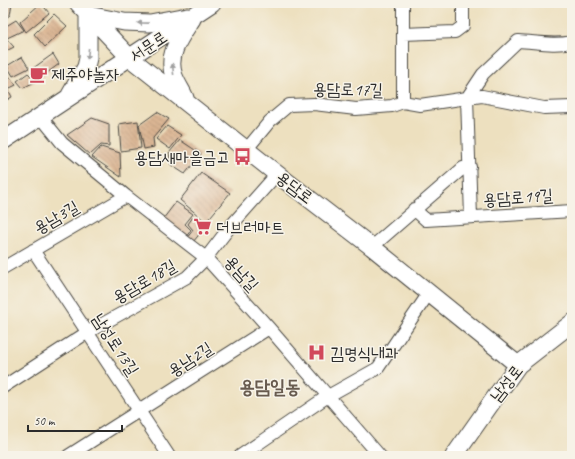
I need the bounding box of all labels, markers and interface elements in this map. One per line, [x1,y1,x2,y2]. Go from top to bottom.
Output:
one-way arrow [136,20,149,26]
street label: 서문로 [125,26,171,67]
one-way arrow [85,48,92,60]
one-way arrow [170,63,176,75]
cafe icon: 제주야놀자 [28,64,48,84]
place label: 제주야놀자 [51,64,119,85]
street label: 용담로17길 [313,78,383,101]
place label: 용담새마을금고 [134,147,230,168]
bus stop icon: 용담새마을금고 [233,147,253,167]
street label: 용담로 [272,167,317,208]
street label: 용담로19길 [482,185,554,210]
street label: 용남3길 [30,196,83,239]
supermarket icon: 더브러마트 [193,217,213,237]
place label: 더브러마트 [216,217,284,238]
street label: 용남길 [220,251,263,296]
street label: 용담로18길 [109,255,180,308]
street label: 남성로13길 [88,309,144,380]
street label: 용남2길 [164,337,217,381]
hospital icon: 김명식내과 [307,343,327,363]
place label: 김명식내과 [330,343,399,364]
street label: 남성로 [485,361,527,406]
district label: 용담일동 [239,375,301,399]
scale bar [28,407,122,433]
text: 50 m [34,413,56,429]

